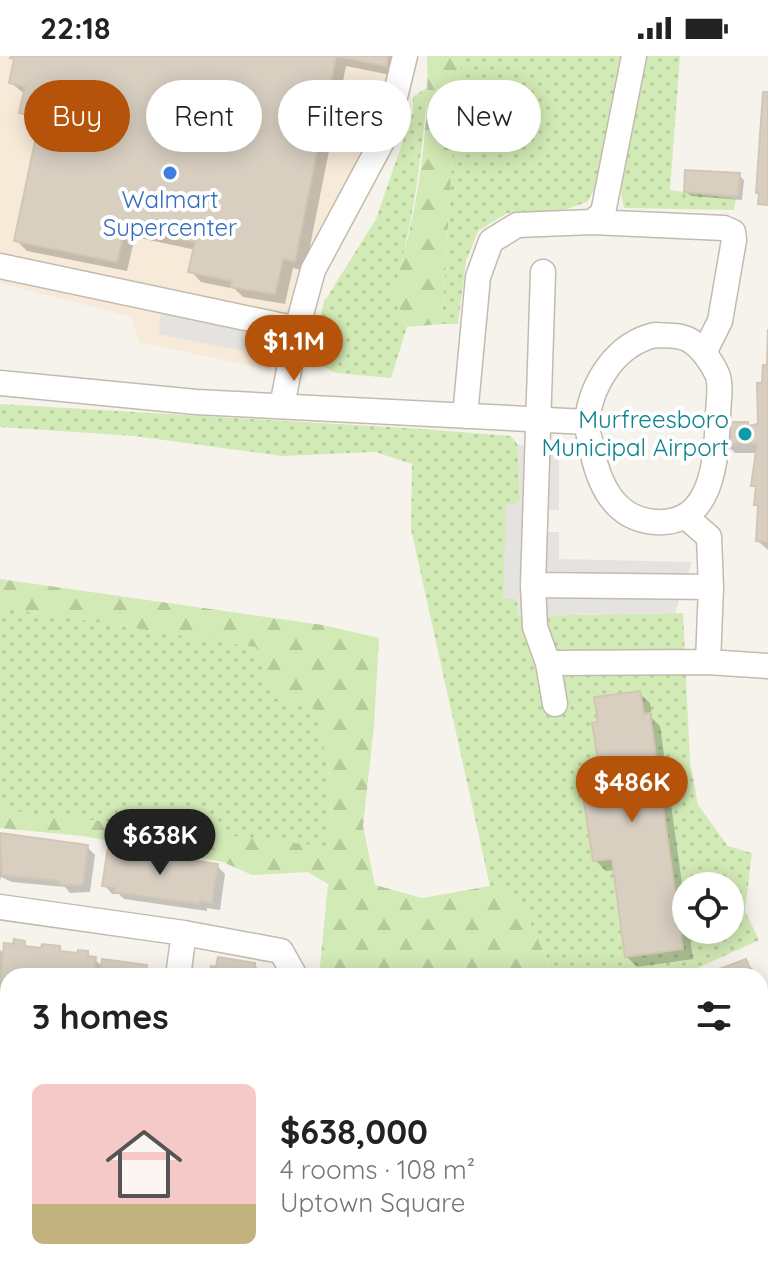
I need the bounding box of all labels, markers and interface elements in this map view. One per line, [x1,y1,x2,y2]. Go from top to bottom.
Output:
text: 22:18 [40,9,110,47]
chip: Buy [24,80,130,152]
chip: Rent [146,80,262,152]
chip: Filters [278,80,411,152]
chip: New [427,80,541,152]
marker: Walmart Supercenter [161,164,179,182]
place label: Walmart Supercenter [103,184,237,242]
pin: $1.1M [238,315,350,383]
text: $1.1M [263,324,325,357]
place label: Murfreesboro Municipal Airport [541,404,729,462]
marker: Murfreesboro Municipal Airport [736,425,754,443]
pin: $486K [576,756,688,824]
text: $486K [594,765,670,798]
pin: $638K [104,809,216,877]
text: $638K [122,818,198,851]
map controls [672,872,744,944]
button: locate [672,872,744,944]
icon: filters [692,994,736,1038]
text: 3 homes [32,995,169,1038]
text: $638,000 [280,1110,428,1153]
icon: home [96,1116,192,1212]
text: 4 rooms · 108 m² [280,1153,475,1186]
text: Uptown Square [280,1186,465,1219]

